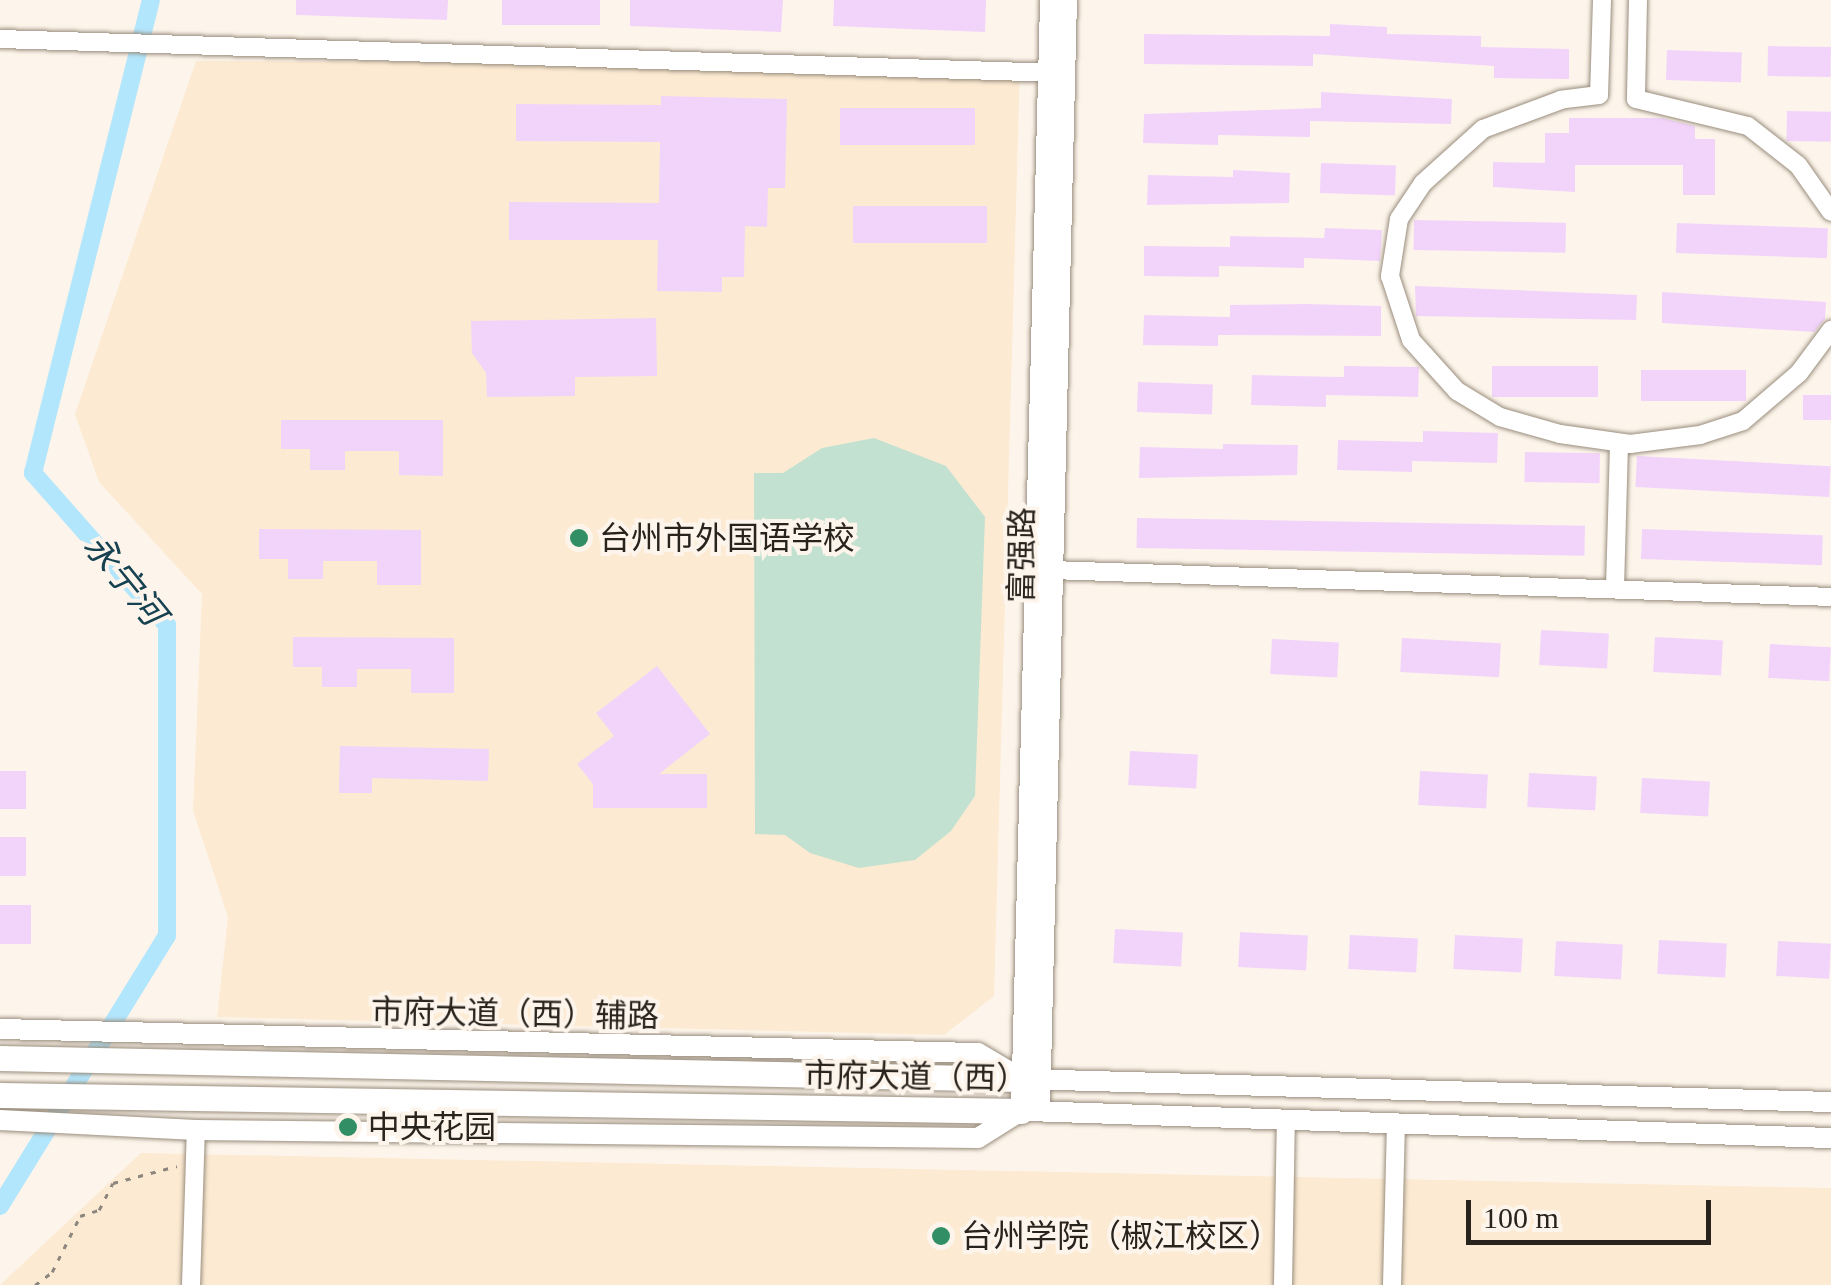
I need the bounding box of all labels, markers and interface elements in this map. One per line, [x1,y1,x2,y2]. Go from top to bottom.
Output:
street label: 富强路 [1002,507,1042,603]
place label: 台州市外国语学校 [599,519,855,557]
water label: 永宁河 [75,526,173,634]
marker: 台州市外国语学校 [568,527,590,549]
street label: 市府大道（西）辅路 [371,992,659,1036]
street label: 市府大道（西） [804,1056,1028,1098]
place label: 中央花园 [368,1108,496,1146]
marker: 中央花园 [337,1116,359,1138]
scale bar [1471,1180,1716,1242]
text: 100 m [1483,1201,1559,1234]
place label: 台州学院（椒江校区） [961,1217,1281,1255]
marker: 台州学院（椒江校区） [930,1225,952,1247]

